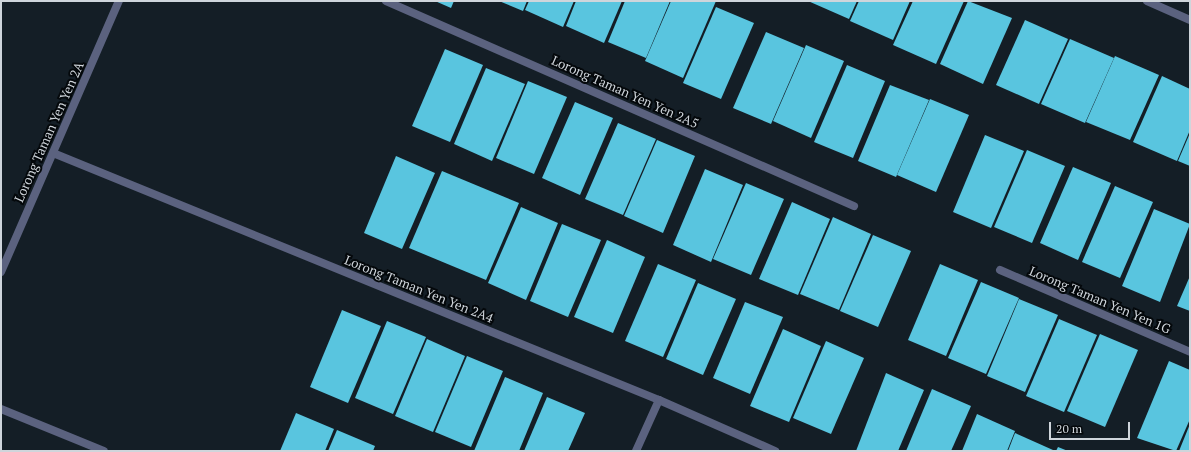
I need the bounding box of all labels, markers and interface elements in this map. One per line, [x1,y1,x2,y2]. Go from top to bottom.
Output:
street label: Lorong Taman Yen Yen 2A5 [549,53,701,131]
street label: Lorong Taman Yen Yen 2A [11,59,87,205]
street label: Lorong Taman Yen Yen 2A4 [342,252,496,326]
street label: Lorong Taman Yen Yen 1G [1027,263,1173,337]
scale bar [1051,414,1132,440]
text: 20 m [1056,421,1082,436]

